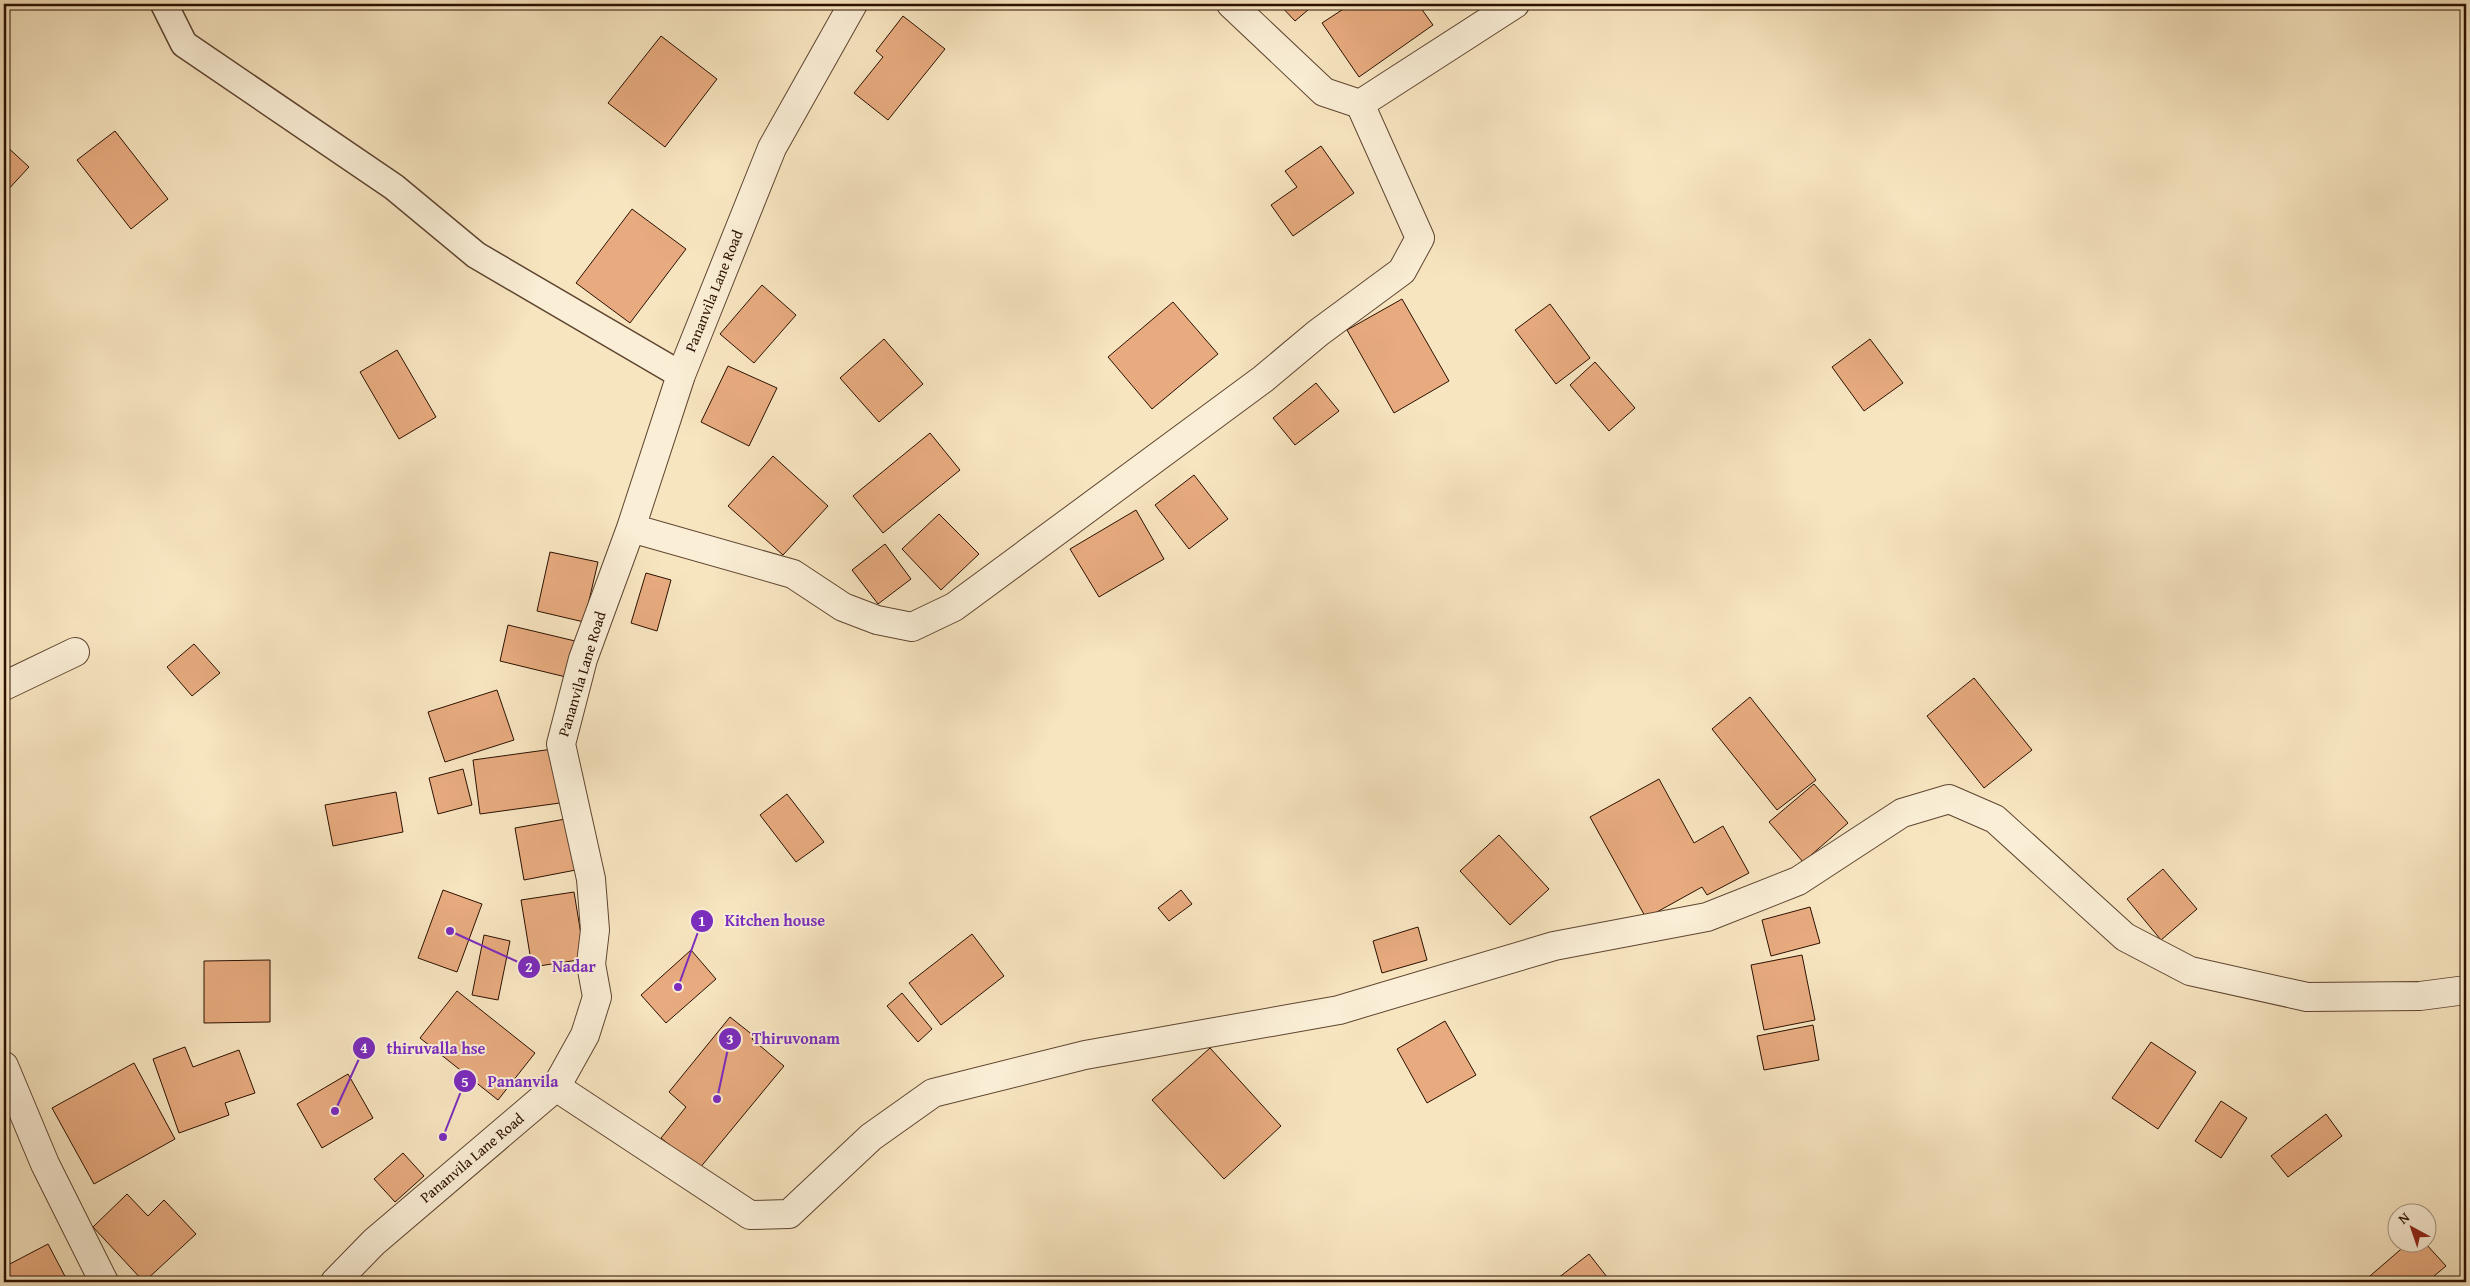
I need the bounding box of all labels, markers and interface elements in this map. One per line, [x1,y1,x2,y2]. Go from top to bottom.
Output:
street label: Pananvila Lane Road [679,227,748,355]
street label: Pananvila Lane Road [552,609,611,739]
callout: Kitchen house [690,905,835,936]
text: Kitchen house [725,908,825,932]
text: 1 [698,910,706,931]
callout: Nadar [517,951,606,982]
text: Nadar [552,954,596,978]
text: 2 [525,956,533,977]
callout: Thiruvonam [717,1023,851,1054]
text: Thiruvonam [752,1026,840,1050]
text: 3 [726,1028,734,1049]
callout: thiruvalla hse [351,1032,495,1063]
text: thiruvalla hse [387,1036,486,1060]
text: 4 [360,1037,368,1058]
callout: Pananvila [453,1066,569,1097]
text: Pananvila [488,1069,559,1093]
text: 5 [461,1071,469,1092]
street label: Pananvila Lane Road [415,1108,528,1207]
north arrow [2388,1204,2438,1254]
text: N [2394,1207,2414,1229]

